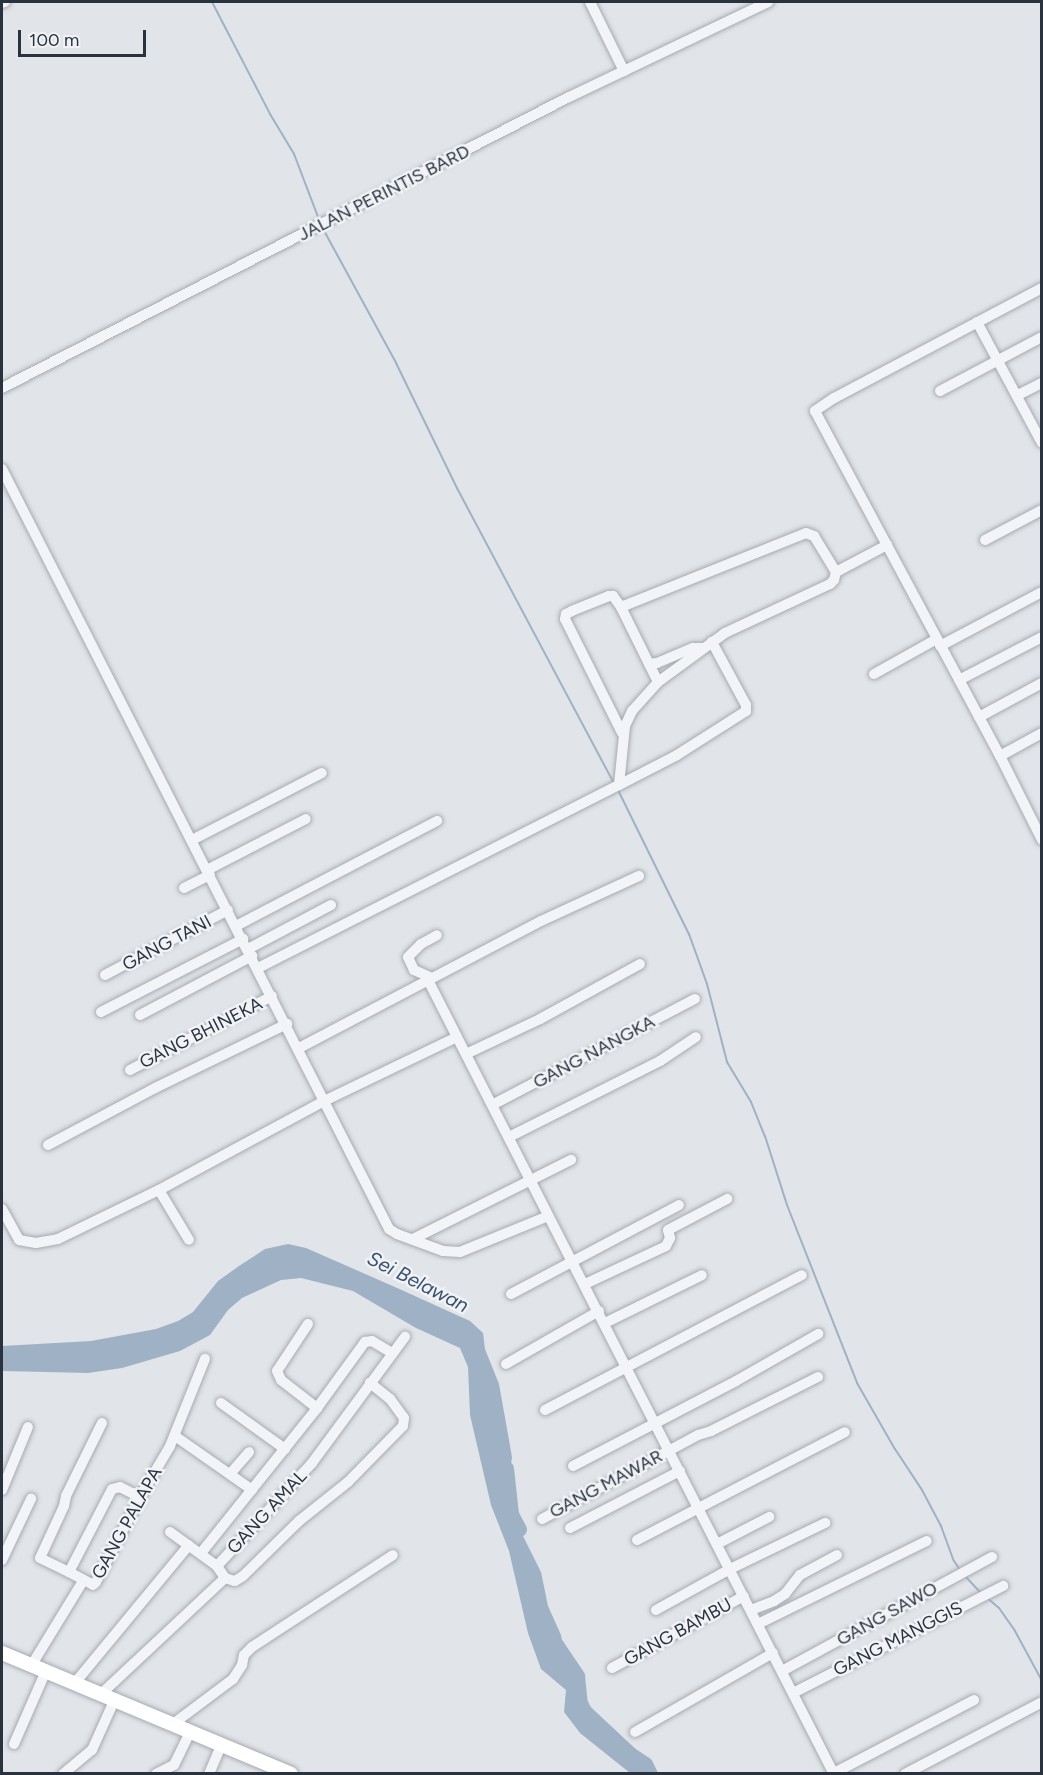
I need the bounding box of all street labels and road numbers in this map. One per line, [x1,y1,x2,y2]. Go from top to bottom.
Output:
street label: JALAN PERINTIS BARD [295,140,473,246]
street label: GANG TANI [119,911,215,975]
street label: GANG BHINEKA [136,993,266,1073]
street label: GANG NANGKA [529,1011,659,1093]
street label: GANG MAWAR [546,1445,666,1523]
street label: GANG PALAPA [87,1463,167,1583]
street label: GANG AMAL [223,1466,311,1558]
street label: GANG SAWO [833,1577,941,1651]
street label: GANG BAMBU [620,1593,736,1671]
street label: GANG MANGGIS [830,1597,966,1681]

